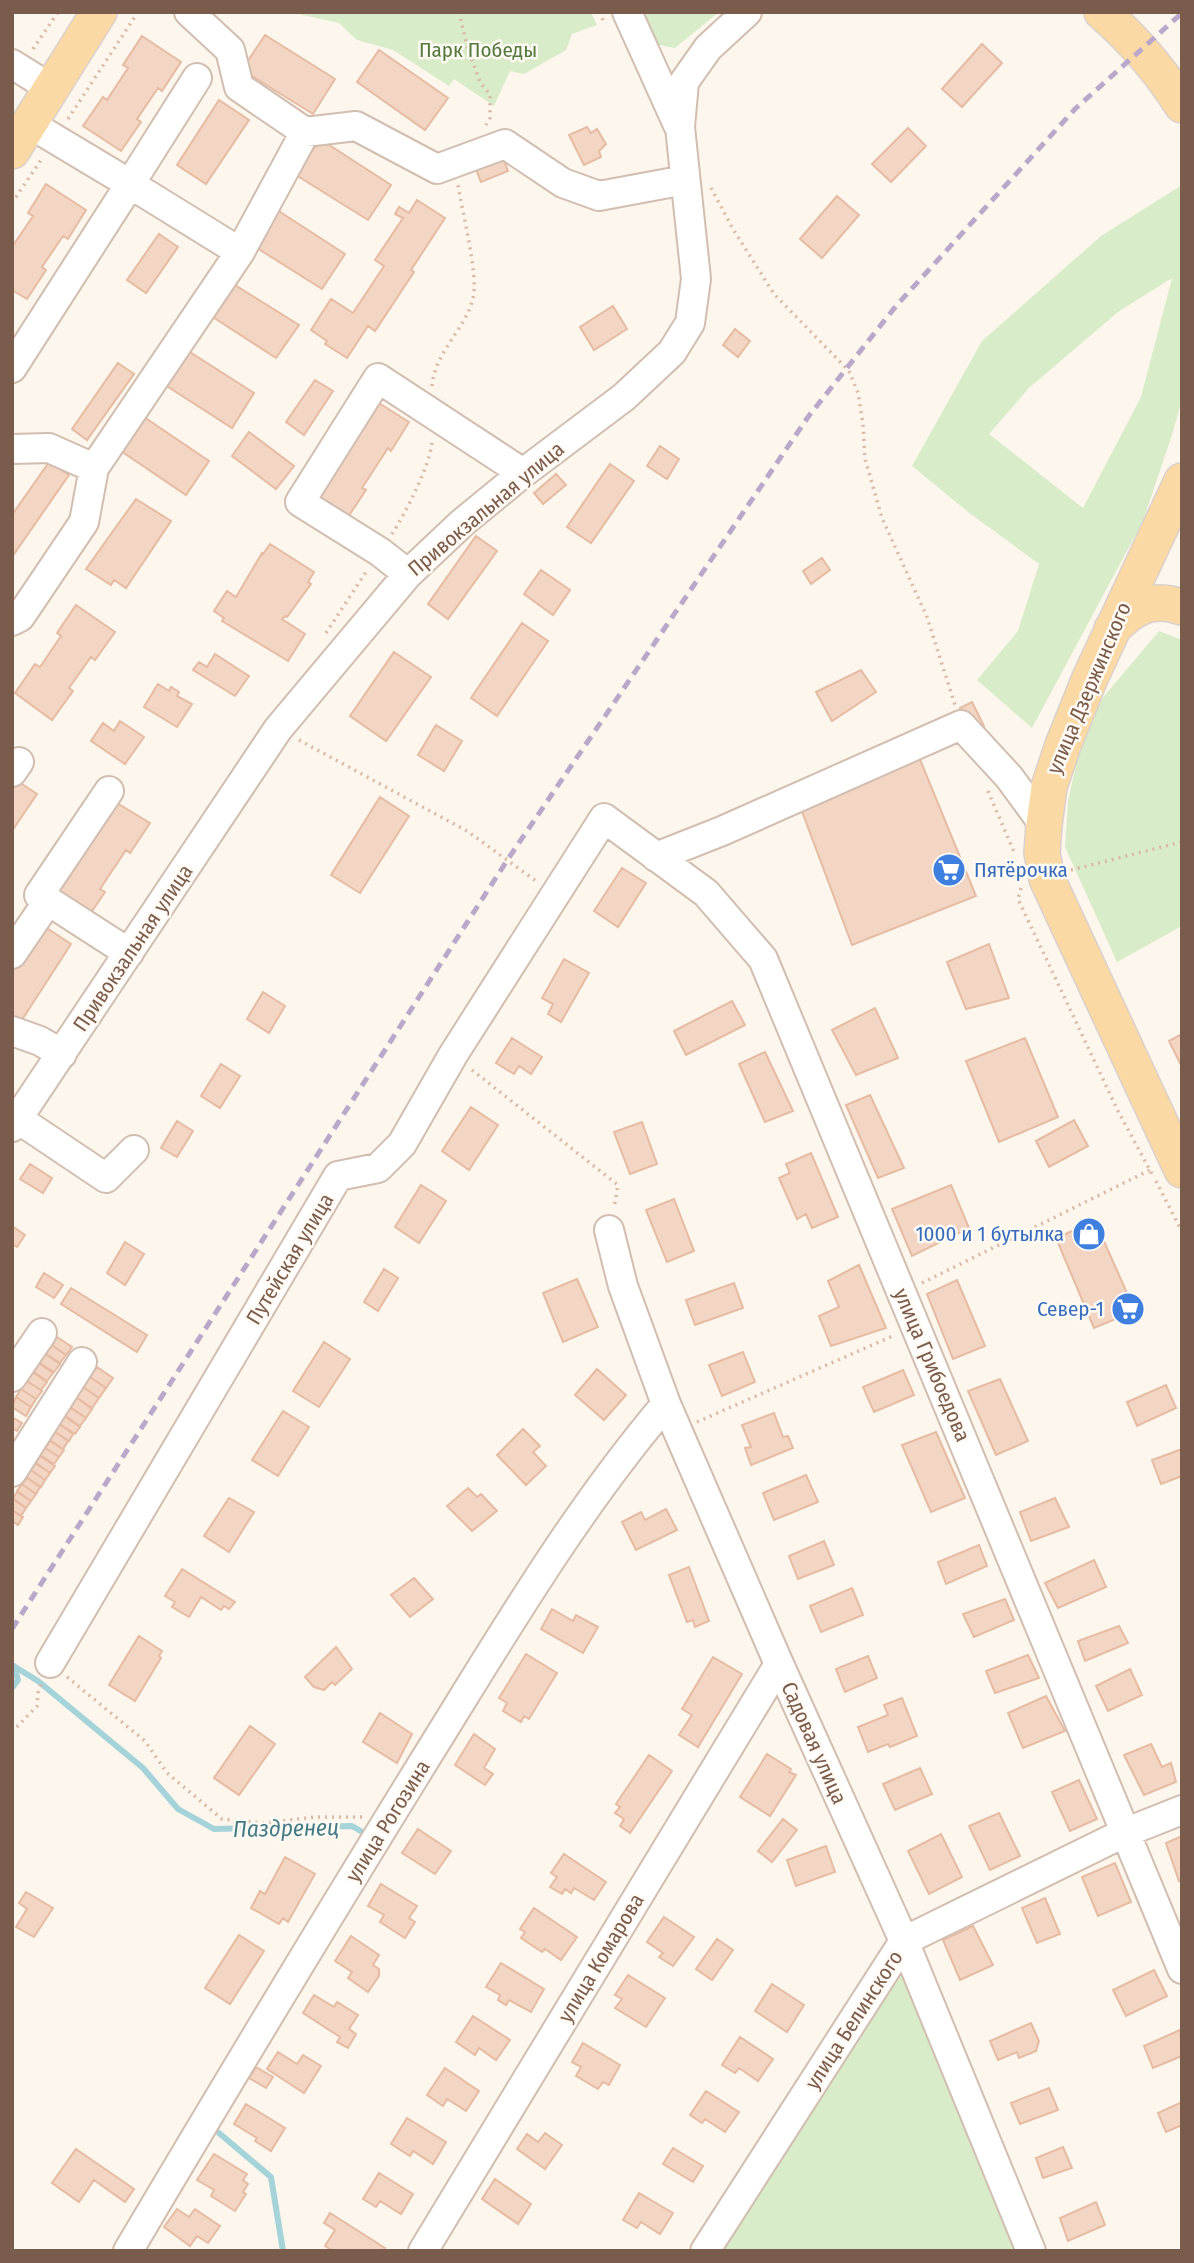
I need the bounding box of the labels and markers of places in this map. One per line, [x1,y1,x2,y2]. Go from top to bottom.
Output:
supermarket icon: Пятёрочка [930,851,968,889]
place label: Пятёрочка [974,857,1068,883]
shop icon: 1000 и 1 бутылка [1070,1215,1108,1253]
place label: 1000 и 1 бутылка [915,1221,1064,1247]
supermarket icon: Север-1 [1109,1290,1147,1328]
place label: Север-1 [1037,1296,1104,1322]

